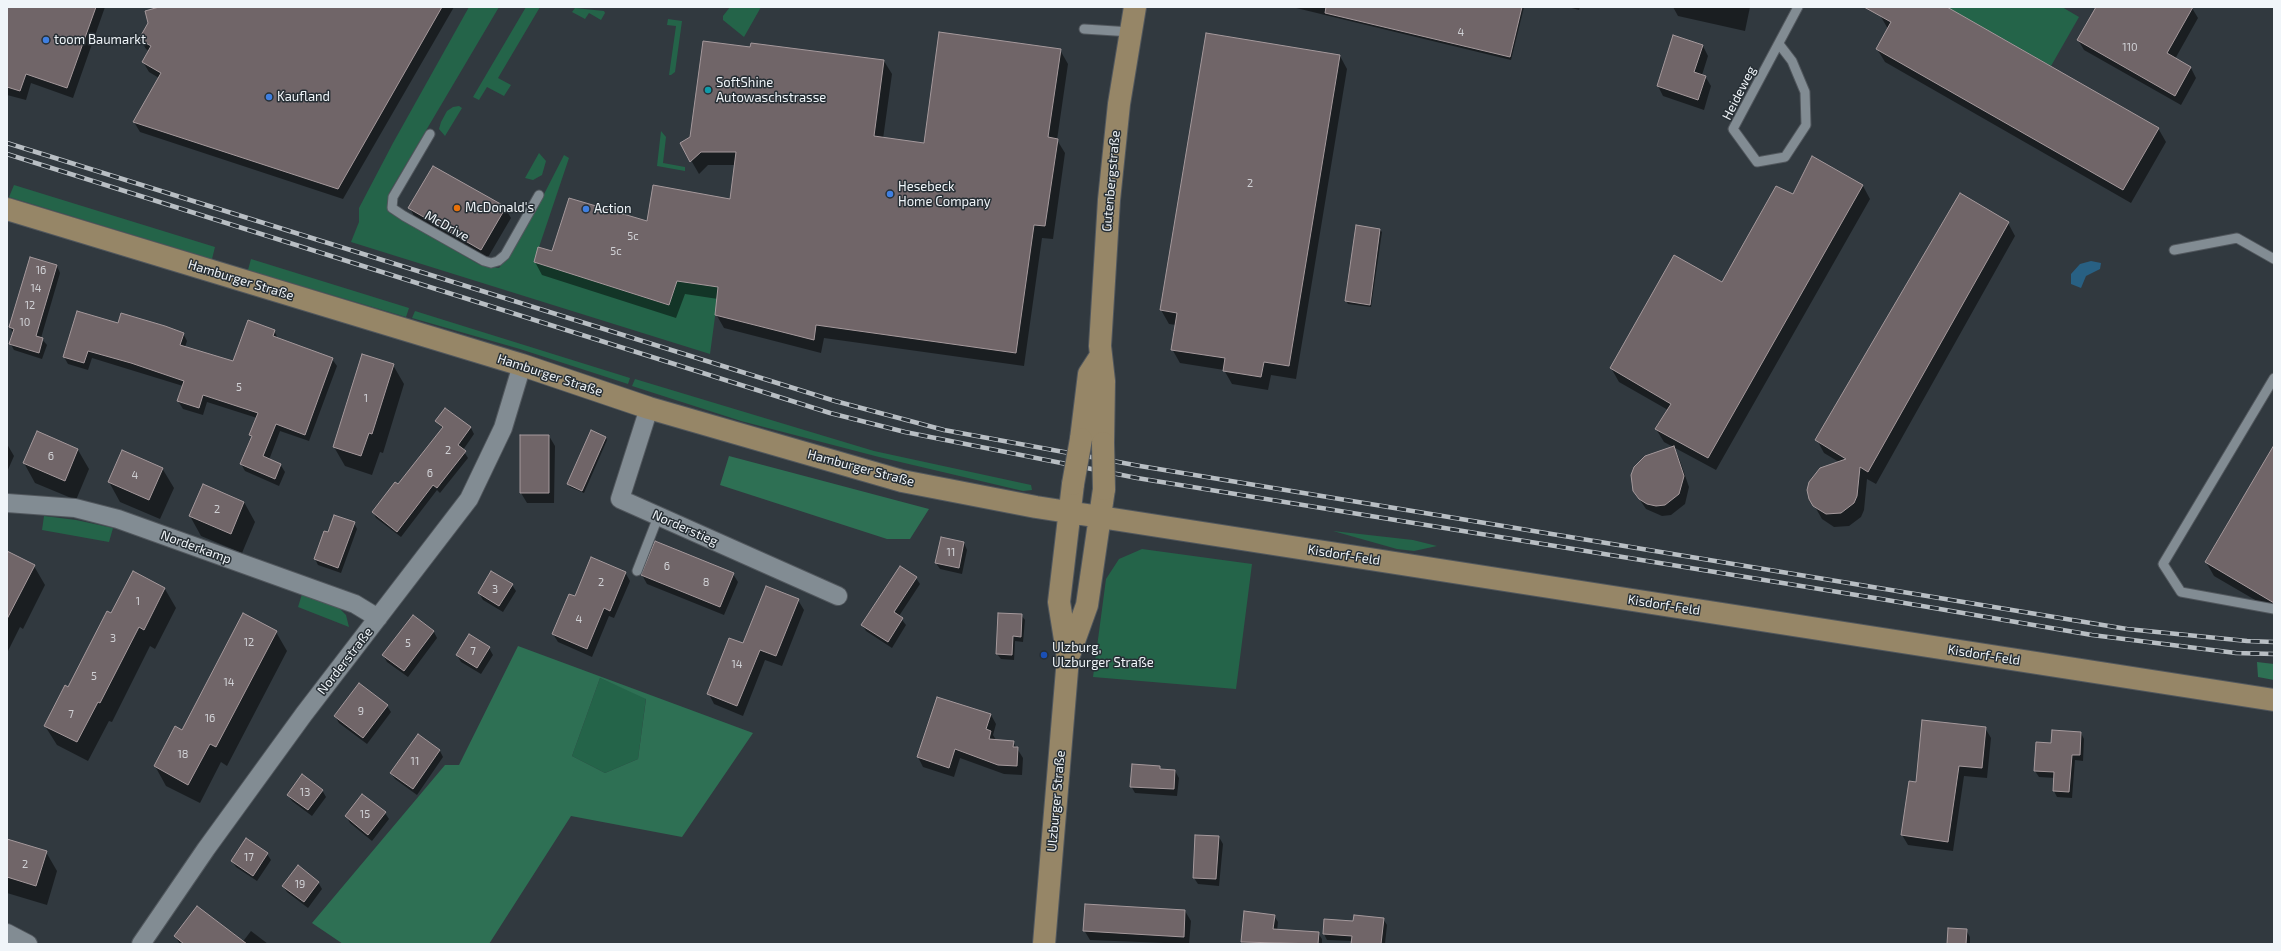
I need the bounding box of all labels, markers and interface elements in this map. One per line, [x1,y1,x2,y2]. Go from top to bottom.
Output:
house number: 4 [1458,25,1464,39]
place label: toom Baumarkt [54,32,146,48]
marker: toom Baumarkt [41,35,51,45]
house number: 110 [2122,40,2138,54]
street label: Heideweg [1719,64,1759,122]
place label: SoftShine Autowaschstrasse [716,75,826,106]
marker: SoftShine Autowaschstrasse [703,85,713,95]
place label: Kaufland [277,89,330,105]
marker: Kaufland [264,92,274,102]
street label: Gutenbergstraße [1099,130,1123,232]
house number: 2 [1247,176,1253,190]
place label: Hesebeck Home Company [898,179,991,210]
marker: Hesebeck Home Company [885,189,895,199]
place label: McDonald's [465,200,534,216]
place label: Action [594,201,632,217]
marker: McDonald's [452,203,462,213]
marker: Action [581,204,591,214]
street label: McDrive [422,207,472,245]
house number: 5c [627,229,639,243]
house number: 5c [610,244,622,258]
street label: Hamburger Straße [186,256,296,304]
house number: 16 [36,263,46,277]
house number: 14 [30,281,42,295]
house number: 12 [25,298,35,312]
house number: 10 [19,315,31,329]
street label: Hamburger Straße [495,351,605,399]
house number: 5 [236,380,242,394]
house number: 1 [364,391,368,405]
house number: 2 [445,443,451,457]
street label: Hamburger Straße [806,446,916,490]
house number: 6 [48,449,54,463]
house number: 6 [427,466,433,480]
house number: 4 [132,468,138,482]
house number: 2 [214,502,220,516]
street label: Norderstieg [650,507,720,549]
street label: Norderkamp [159,527,233,567]
street label: Kisdorf-Feld [1307,542,1381,568]
house number: 11 [947,545,955,559]
house number: 6 [664,559,670,573]
house number: 2 [598,575,604,589]
house number: 8 [703,575,709,589]
house number: 3 [492,582,498,596]
street label: Kisdorf-Feld [1627,592,1701,618]
house number: 1 [136,594,140,608]
house number: 4 [576,612,582,626]
street label: Norderstraße [314,624,376,698]
house number: 3 [110,631,116,645]
house number: 12 [244,635,254,649]
house number: 5 [405,636,411,650]
place label: Ulzburg, Ulzburger Straße [1052,640,1154,671]
street label: Kisdorf-Feld [1947,642,2021,668]
house number: 7 [470,644,476,658]
marker: Ulzburg, Ulzburger Straße [1039,650,1049,660]
house number: 14 [731,657,743,671]
house number: 5 [91,669,97,683]
house number: 14 [223,675,235,689]
house number: 9 [358,704,364,718]
house number: 7 [68,707,74,721]
house number: 16 [205,711,215,725]
house number: 18 [177,747,189,761]
street label: Ulzburger Straße [1044,750,1068,852]
house number: 11 [411,754,419,768]
house number: 13 [300,785,310,799]
house number: 15 [360,807,370,821]
house number: 17 [244,850,254,864]
house number: 2 [22,857,28,871]
house number: 19 [295,877,305,891]

